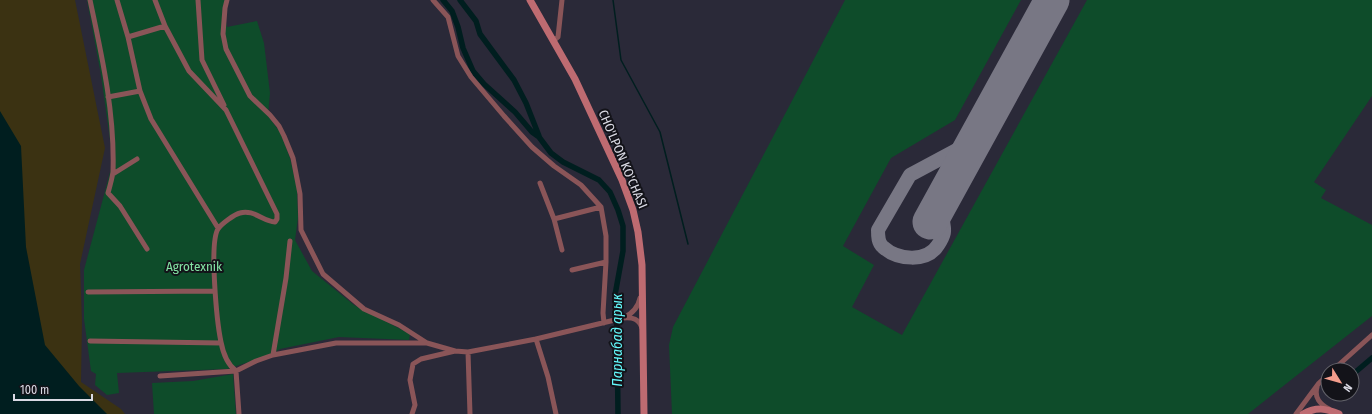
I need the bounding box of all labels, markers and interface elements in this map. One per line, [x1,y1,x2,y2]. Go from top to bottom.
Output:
street label: CHO'LPON KO'CHASI [595,107,651,211]
park label: Agrotexnik [166,259,223,274]
water label: Парнабад арык [609,293,626,387]
north arrow [1320,362,1360,402]
scale bar [14,376,92,402]
text: N [1340,381,1355,394]
text: 100 m [20,383,49,397]

